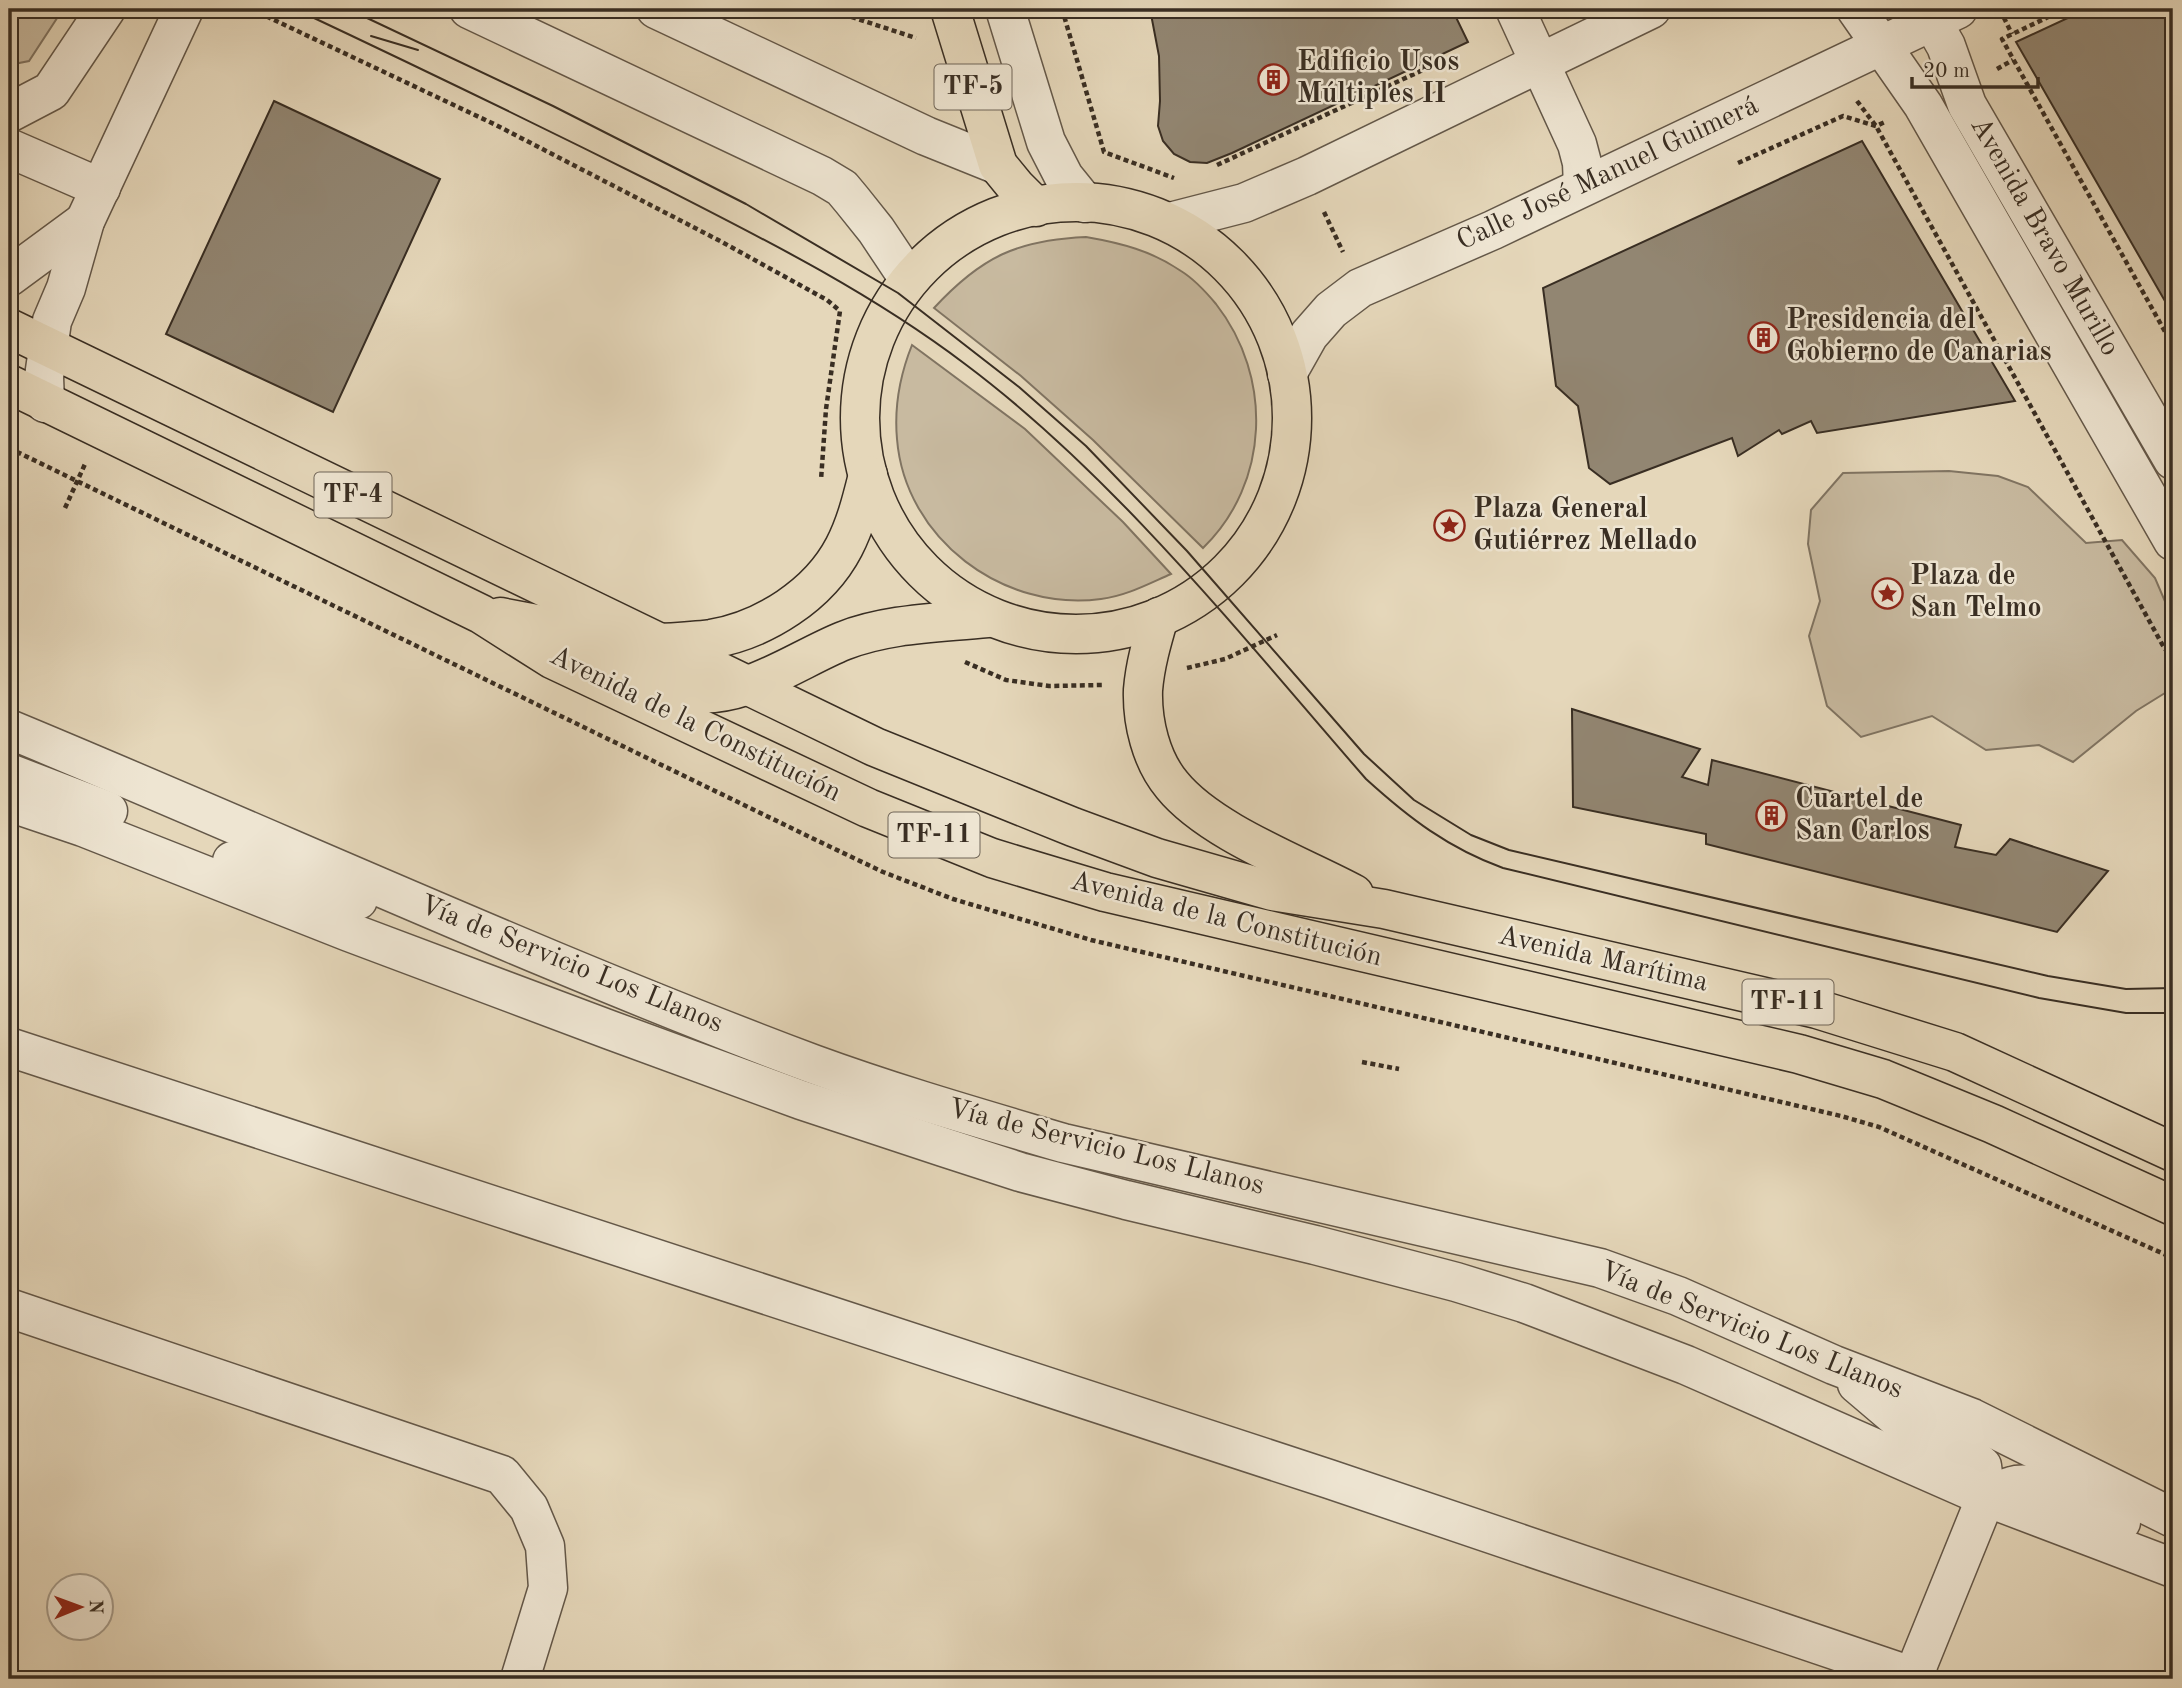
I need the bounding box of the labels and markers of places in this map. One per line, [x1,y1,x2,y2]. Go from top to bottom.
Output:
place label: Edificio Usos Múltiples II [1297,49,1459,109]
building icon: Edificio Usos Múltiples II [1257,62,1291,96]
place label: Presidencia del Gobierno de Canarias [1786,307,2052,367]
building icon: Presidencia del Gobierno de Canarias [1746,320,1780,354]
place label: Plaza General Gutiérrez Mellado [1473,496,1697,556]
place icon: Plaza General Gutiérrez Mellado [1433,509,1467,543]
place label: Plaza de San Telmo [1910,563,2042,623]
place icon: Plaza de San Telmo [1870,576,1904,610]
place label: Cuartel de San Carlos [1795,786,1930,846]
building icon: Cuartel de San Carlos [1755,799,1789,833]

